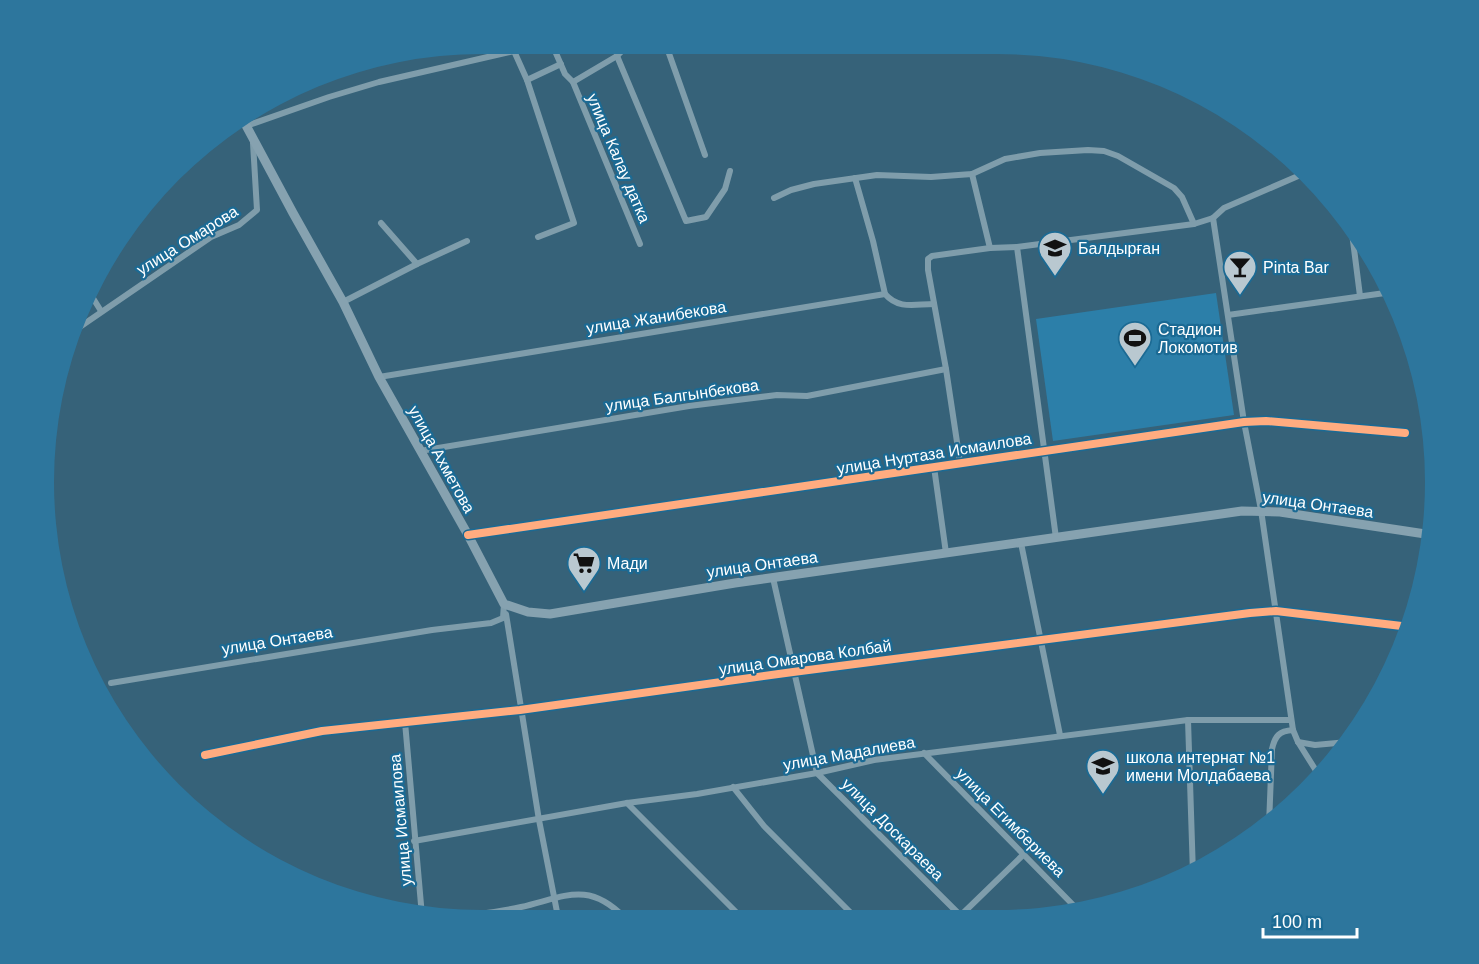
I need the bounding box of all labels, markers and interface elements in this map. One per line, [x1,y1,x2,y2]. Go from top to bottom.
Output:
street label: улица Калау датка [584,91,653,225]
street label: улица Омарова [134,202,241,278]
school or university icon: Балдырған [1037,230,1073,277]
place label: Балдырған [1078,240,1160,257]
bar icon: Pinta Bar [1222,249,1258,296]
place label: Pinta Bar [1263,259,1329,276]
street label: улица Жанибекова [585,298,727,337]
sports icon: Стадион Локомотив [1117,320,1153,367]
place label: Стадион Локомотив [1158,321,1238,356]
street label: улица Балгынбекова [604,376,760,415]
street label: улица Ахметова [405,403,478,516]
street label: улица Нуртаза Исмаилова [836,430,1033,477]
street label: улица Онтаева [1261,488,1375,521]
supermarket icon: Мади [566,545,602,592]
street label: улица Онтаева [705,548,819,581]
place label: Мади [607,555,648,572]
street label: улица Онтаева [220,623,334,658]
street label: улица Омарова Колбай [718,637,892,678]
street label: улица Мадалиева [782,734,916,773]
school or university icon: школа интернат №1 имени Молдабаева [1085,748,1121,795]
place label: школа интернат №1 имени Молдабаева [1126,749,1275,784]
street label: улица Исмаилова [386,753,415,887]
street label: улица Егимбериева [953,765,1069,880]
street label: улица Доскараева [838,775,947,884]
scale bar [1263,901,1358,939]
text: 100 m [1272,912,1322,932]

